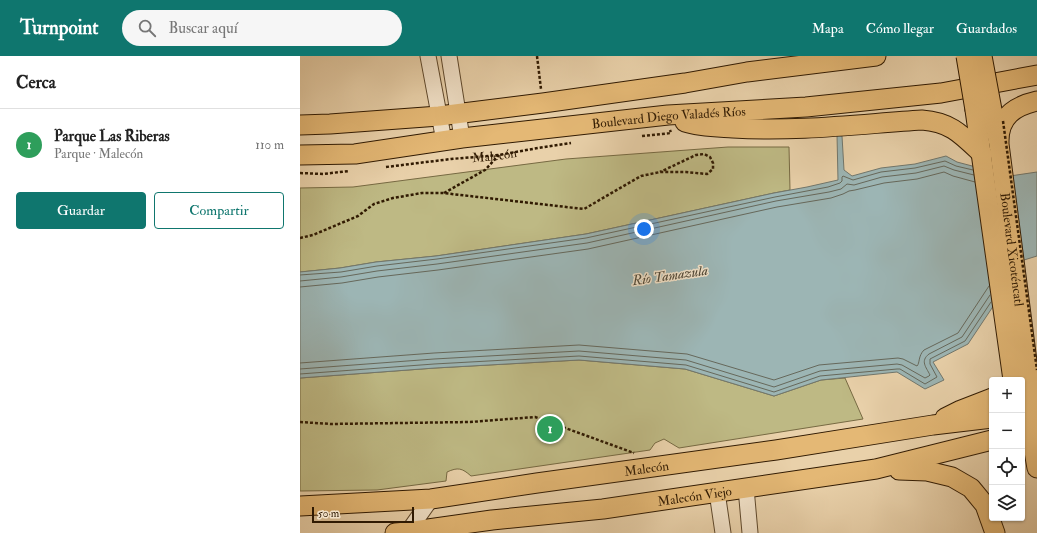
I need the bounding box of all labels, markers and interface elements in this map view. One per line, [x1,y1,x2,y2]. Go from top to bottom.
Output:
search box [122,10,402,46]
text: Turnpoint [20,16,98,40]
icon: search [136,17,158,39]
text: Buscar aquí [168,19,238,38]
text: Mapa [812,20,844,37]
text: Cómo llegar [866,20,934,37]
text: Guardados [956,20,1017,37]
text: Cerca [16,72,56,93]
street label: Boulevard Diego Valadés Ríos [591,103,747,132]
text: Parque Las Riberas [54,127,170,146]
text: 1 [27,137,31,153]
text: 110 m [255,137,284,153]
street label: Malecón [471,145,518,166]
text: Parque · Malecón [54,146,143,162]
button: Guardar [16,192,146,229]
button: Compartir [154,192,284,229]
street label: Boulevard Xicoténcatl [996,192,1027,308]
your location [634,219,654,239]
water label: Río Tamazula [630,262,709,289]
map controls [989,377,1025,521]
button: + [989,377,1025,413]
button: − [989,413,1025,449]
pin: 1 [537,414,563,444]
button: locate [989,449,1025,485]
street label: Malecón [623,458,670,480]
street label: Malecón Viejo [657,483,733,510]
button: layers [989,485,1025,521]
scale bar [312,505,414,524]
text: 50 m [318,507,339,520]

